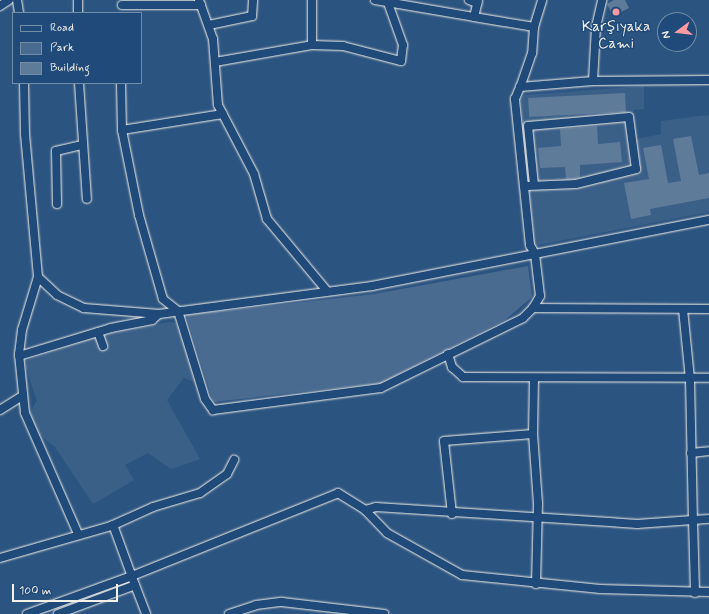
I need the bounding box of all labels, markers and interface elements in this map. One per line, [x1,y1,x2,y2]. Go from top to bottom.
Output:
marker: Karşıyaka Cami [611,7,621,17]
legend [12,12,142,84]
north arrow [657,12,697,52]
place label: Karşıyaka Cami [582,18,650,53]
text: Road [50,20,74,36]
text: N [659,30,674,40]
text: Park [50,40,74,56]
text: Building [50,60,90,76]
scale bar [14,576,120,602]
text: 100 m [19,583,51,599]

